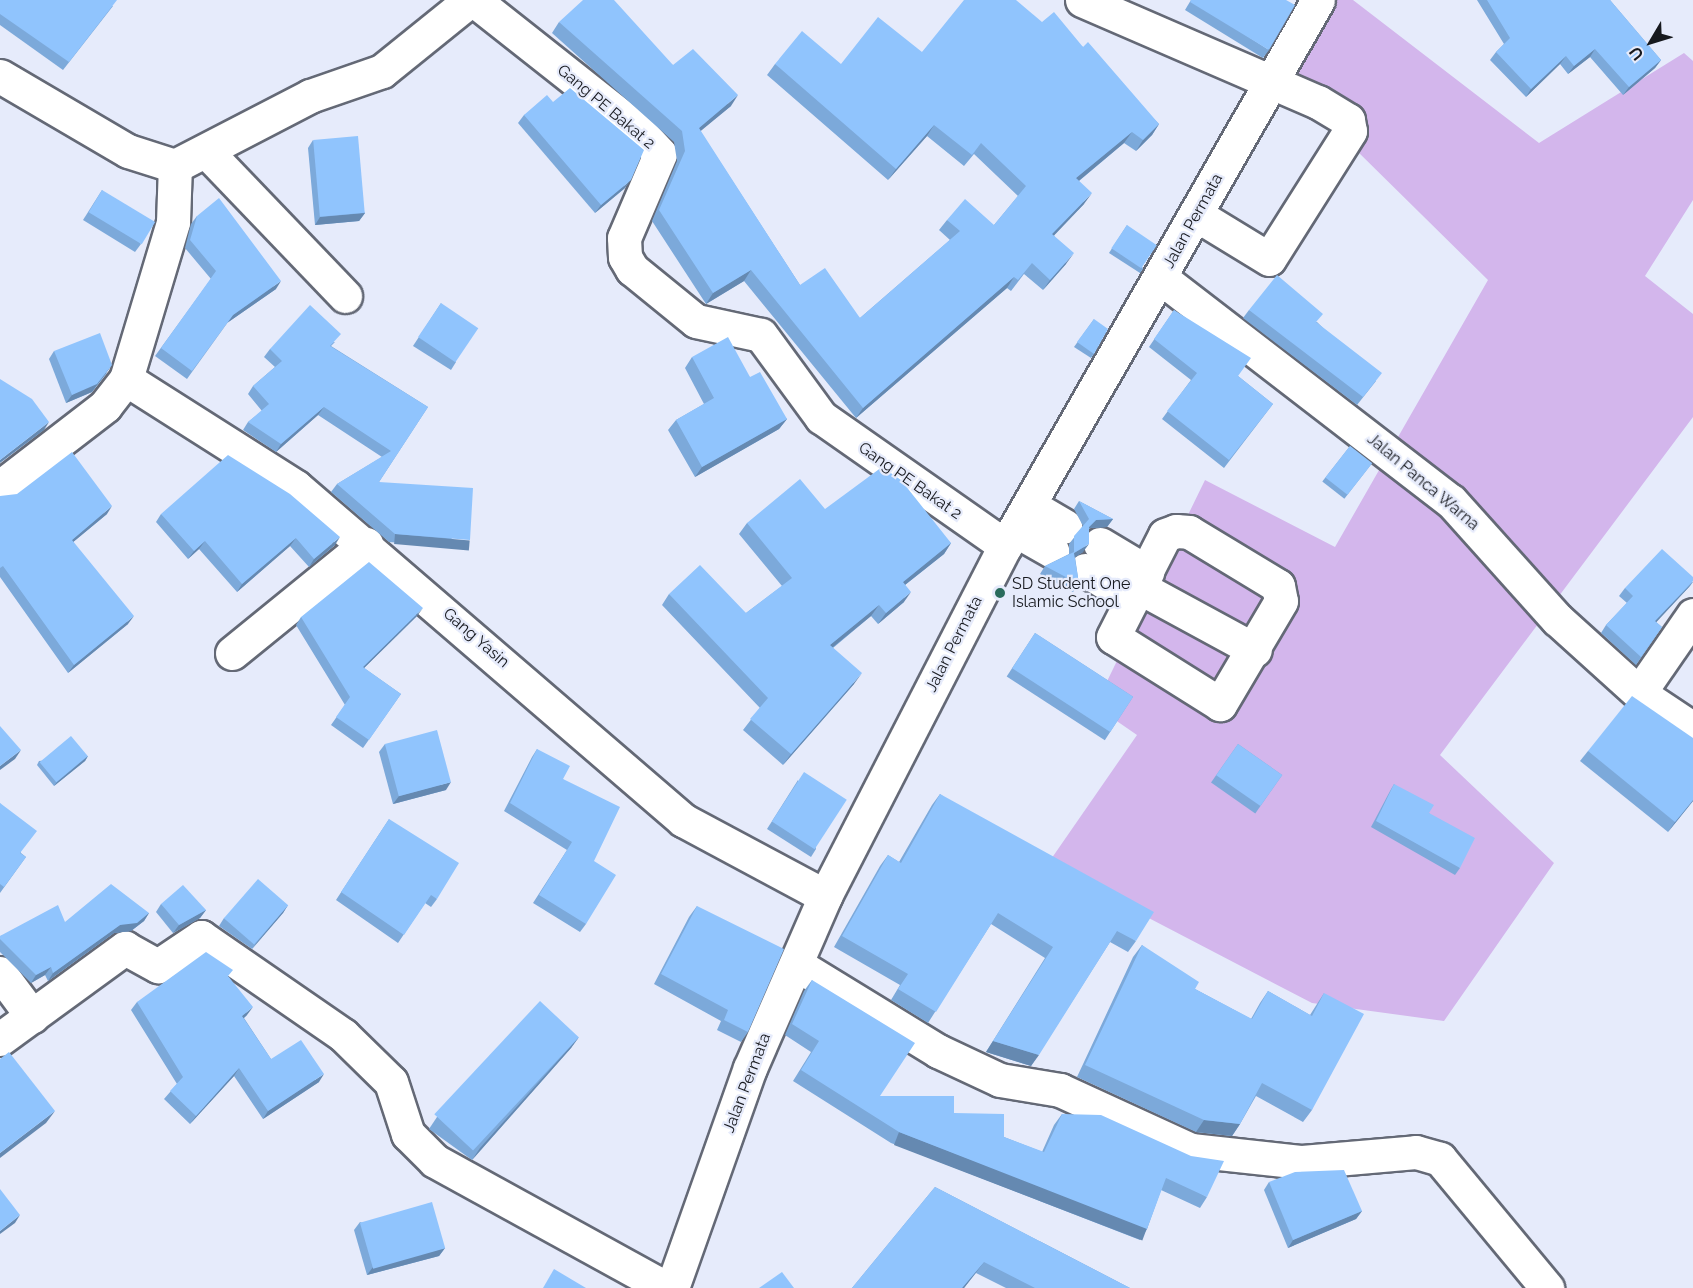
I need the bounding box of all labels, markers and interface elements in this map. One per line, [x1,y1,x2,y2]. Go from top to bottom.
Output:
north arrow [1621,12,1681,72]
text: U [1625,43,1648,64]
street label: Gang PE Bakat 2 [553,61,659,153]
street label: Jalan Permata [1159,170,1227,272]
street label: Jalan Panca Warna [1363,429,1483,535]
street label: Gang PE Bakat 2 [855,438,965,524]
place label: SD Student One Islamic School [1012,574,1130,612]
marker: SD Student One Islamic School [993,586,1007,600]
street label: Jalan Permata [922,593,986,695]
street label: Gang Yasin [439,604,513,672]
street label: Jalan Permata [719,1031,775,1135]

